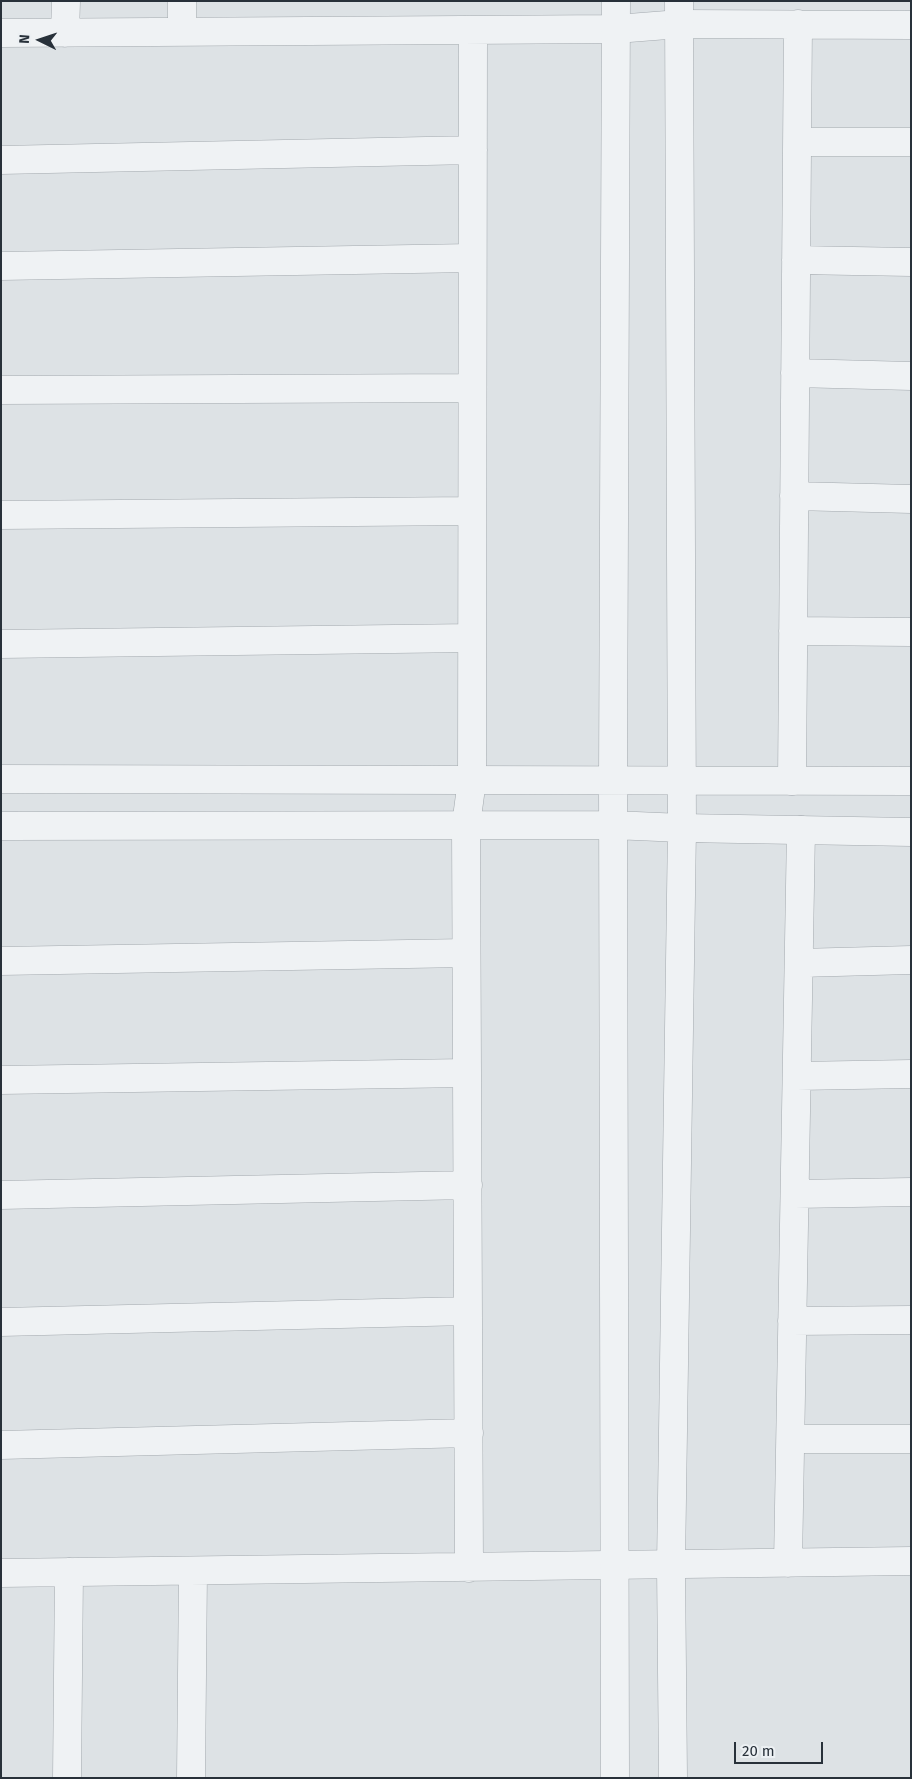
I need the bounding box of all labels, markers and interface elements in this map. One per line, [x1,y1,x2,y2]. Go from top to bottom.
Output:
north arrow [15,15,65,65]
text: N [16,34,33,44]
scale bar [737,1732,826,1764]
text: 20 m [742,1742,775,1760]

